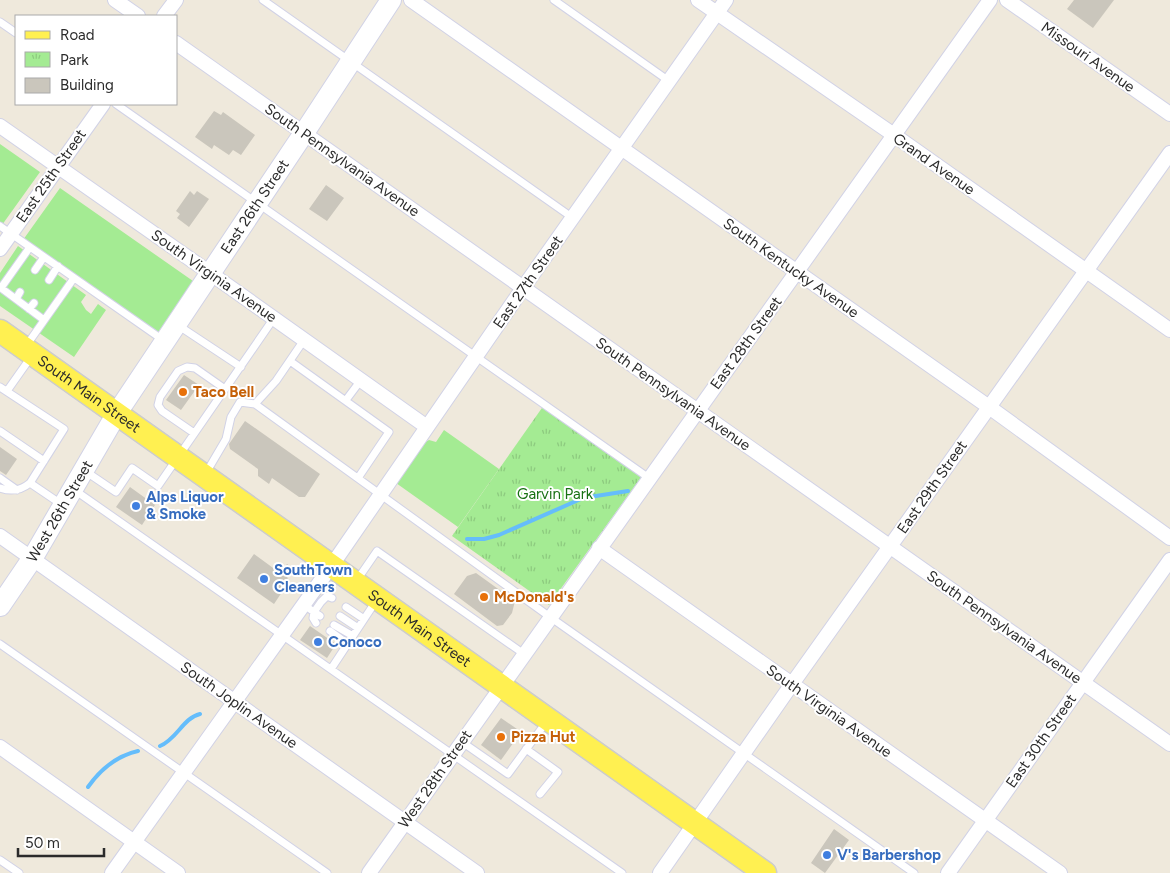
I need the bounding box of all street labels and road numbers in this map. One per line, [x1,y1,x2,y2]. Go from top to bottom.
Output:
street label: Missouri Avenue [1038,18,1138,96]
street label: South Pennsylvania Avenue [261,100,423,220]
street label: East 25th Street [12,126,90,226]
street label: Grand Avenue [890,129,978,199]
street label: East 26th Street [217,156,293,257]
street label: South Kentucky Avenue [720,214,862,322]
street label: South Virginia Avenue [148,226,280,326]
street label: East 27th Street [489,232,567,332]
street label: East 28th Street [706,293,786,393]
street label: South Pennsylvania Avenue [592,334,754,454]
street label: South Main Street [34,351,144,437]
street label: East 29th Street [893,437,971,537]
street label: West 26th Street [23,457,97,566]
street label: South Pennsylvania Avenue [923,567,1085,687]
street label: South Main Street [364,586,475,671]
street label: South Joplin Avenue [177,658,301,752]
street label: South Virginia Avenue [763,661,895,761]
street label: East 30th Street [1002,690,1080,791]
street label: West 28th Street [394,726,476,832]

